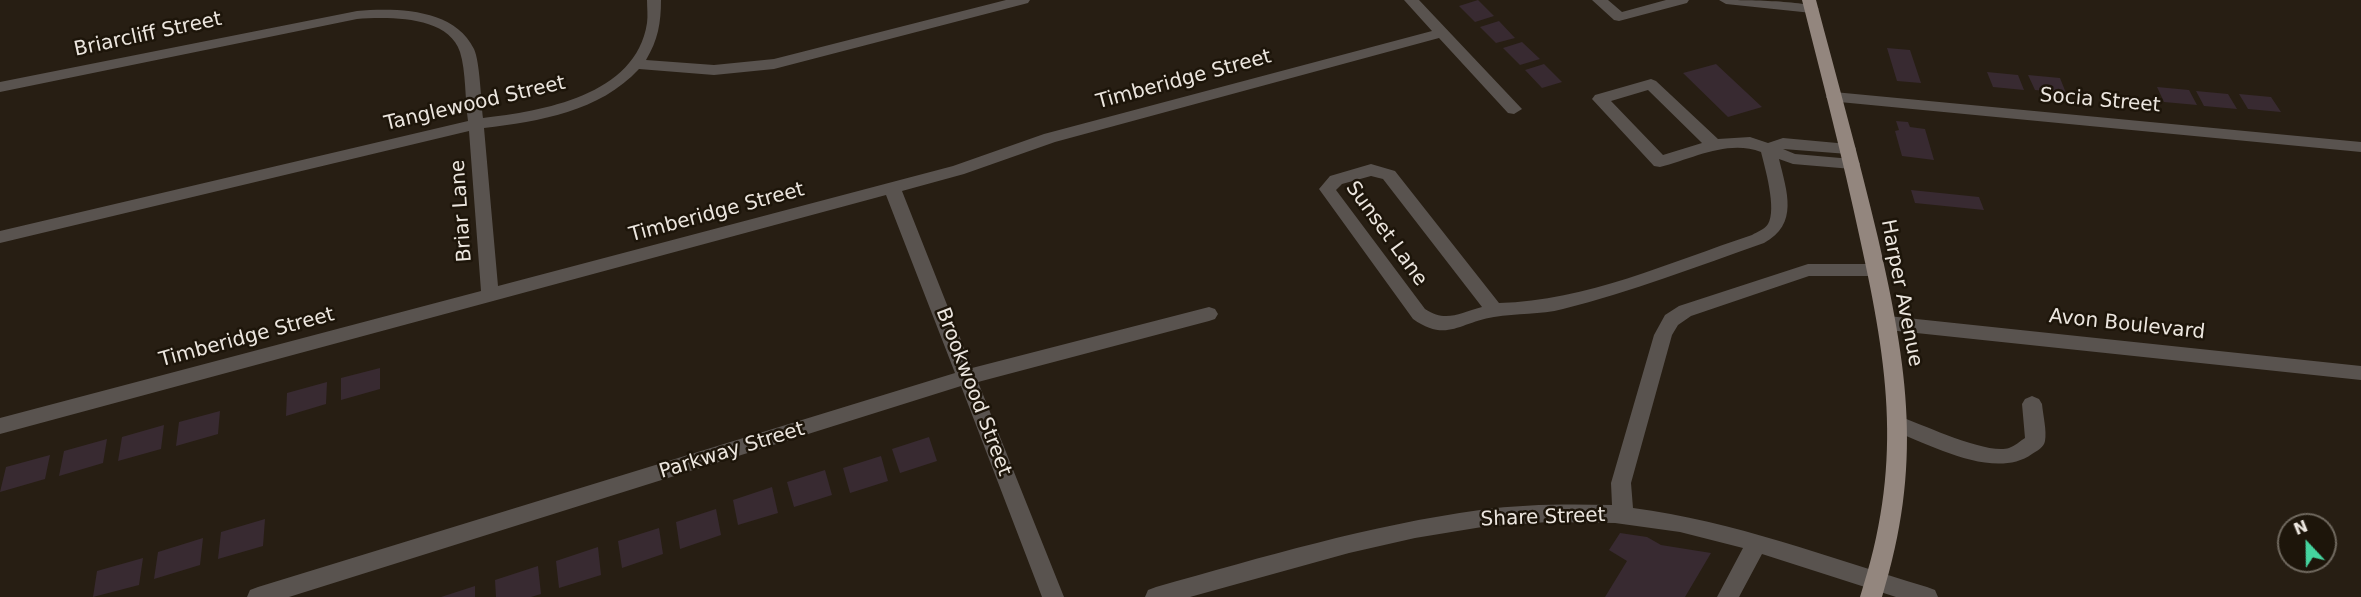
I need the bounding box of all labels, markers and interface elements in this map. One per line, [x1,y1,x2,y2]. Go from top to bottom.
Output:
street label: Briarcliff Street [72,8,224,62]
street label: Timberidge Street [1094,45,1274,115]
street label: Tanglewood Street [382,71,568,137]
street label: Socia Street [2039,84,2161,118]
street label: Briar Lane [446,159,478,263]
street label: Sunset Lane [1340,177,1432,291]
street label: Timberidge Street [627,178,807,248]
street label: Harper Avenue [1875,217,1927,369]
street label: Timberidge Street [157,303,337,373]
street label: Brookwood Street [930,305,1016,479]
street label: Avon Boulevard [2048,305,2206,345]
street label: Parkway Street [656,417,808,485]
street label: Share Street [1480,504,1606,532]
north arrow [2277,513,2337,573]
text: N [2291,516,2311,539]

